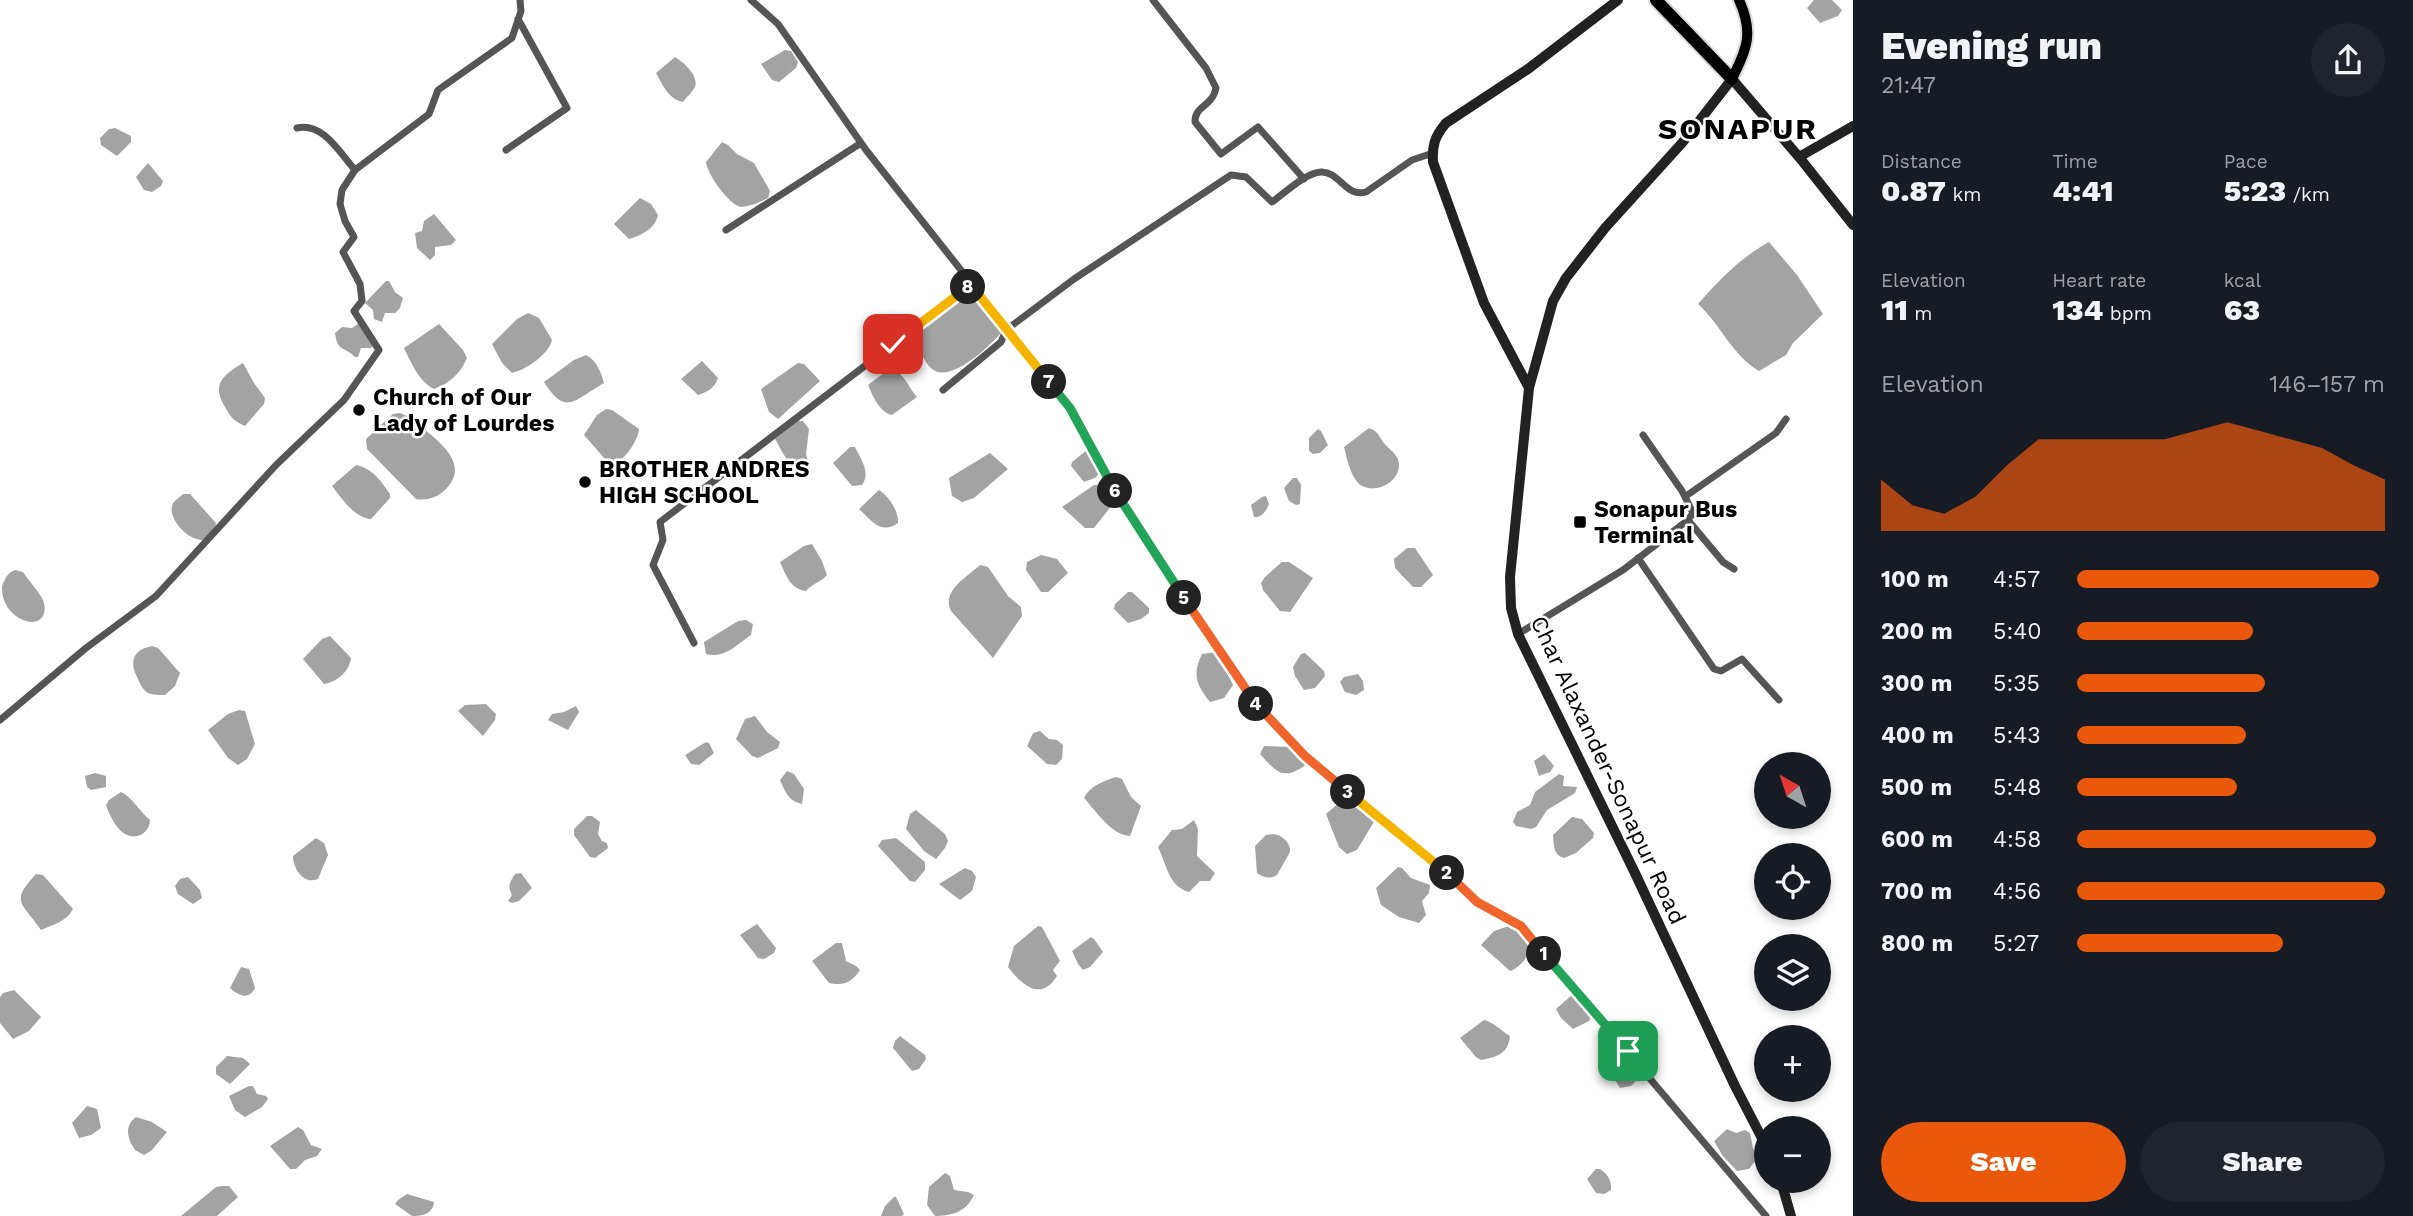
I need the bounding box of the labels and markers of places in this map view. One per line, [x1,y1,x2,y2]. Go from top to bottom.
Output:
pin: 8 [950,270,986,304]
pin [863,314,923,374]
pin: 7 [1032,364,1066,400]
place label: Church of Our Lady of Lourdes [373,384,554,437]
marker: Church of Our Lady of Lourdes [351,402,367,418]
place label: BROTHER ANDRES HIGH SCHOOL [599,456,810,509]
marker: BROTHER ANDRES HIGH SCHOOL [577,474,593,490]
pin: 6 [1098,474,1132,508]
place label: Sonapur Bus Terminal [1594,496,1737,549]
marker: Sonapur Bus Terminal [1572,514,1588,530]
pin: 5 [1166,580,1202,616]
pin: 4 [1238,686,1274,722]
pin: 3 [1330,774,1366,810]
pin: 2 [1430,856,1464,890]
pin: 1 [1526,936,1562,972]
pin [1598,1021,1658,1081]

